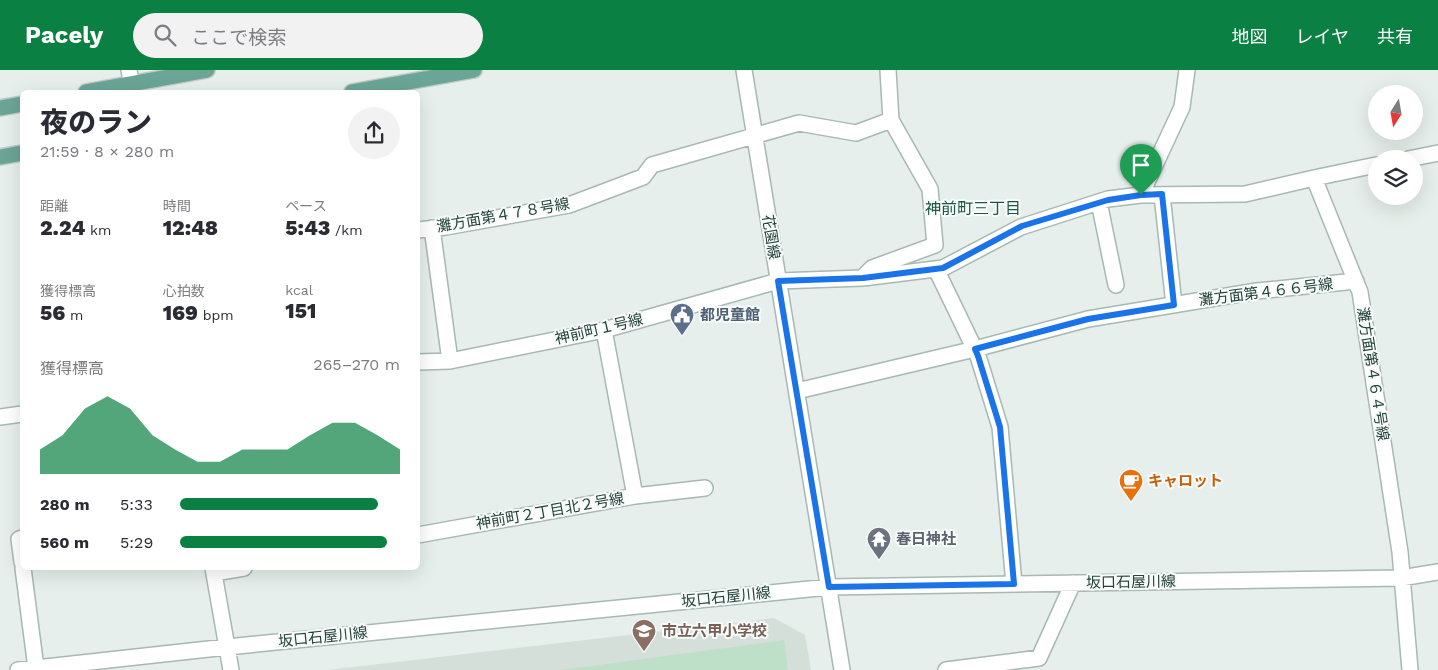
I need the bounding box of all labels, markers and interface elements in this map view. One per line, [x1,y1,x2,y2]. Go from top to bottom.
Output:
search box [133,13,483,58]
text: Pacely [25,21,103,49]
icon: search [151,21,179,49]
text: ここで検索 [191,26,286,49]
text: 地図 [1232,26,1268,47]
text: レイヤ [1296,26,1349,47]
text: 共有 [1377,26,1413,47]
north arrow [1368,85,1422,140]
map controls [1368,85,1423,205]
text: 夜のラン [40,106,152,139]
button: share [348,107,400,159]
text: 21:59 · 8 × 280 m [40,142,174,161]
pin [1120,144,1162,195]
button: layers [1368,150,1423,205]
icon: arrive [1127,151,1155,179]
street label: 灘方面第４７８号線 [435,194,571,236]
text: 距離 [40,198,68,214]
text: 時間 [163,198,191,214]
text: ペース [285,198,327,214]
district label: 神前町三丁目 [925,199,1021,218]
street label: 花園線 [759,213,783,261]
text: 2.24 [40,215,85,240]
text: 12:48 [163,215,218,240]
text: 5:43 [285,215,330,240]
text: km [85,222,111,238]
text: /km [330,222,363,238]
street label: 灘方面第４６６号線 [1198,275,1334,309]
text: kcal [285,282,313,298]
text: 獲得標高 [40,283,96,299]
text: 心拍数 [163,283,205,299]
text: 151 [285,298,316,323]
text: 56 [40,300,65,325]
text: 169 [163,300,198,325]
public building icon: 都児童館 [669,302,695,336]
place label: 都児童館 [700,306,760,324]
street label: 灘方面第４６４号線 [1354,306,1392,442]
text: m [65,307,83,323]
text: bpm [198,307,234,323]
street label: 神前町１号線 [553,310,645,348]
text: 265–270 m [313,355,400,374]
text: 獲得標高 [40,359,104,378]
cafe icon: キャロット [1118,468,1144,502]
place label: キャロット [1148,472,1223,490]
street label: 神前町２丁目北２号線 [475,489,625,533]
text: 280 m [40,495,90,514]
text: 5:33 [120,495,153,514]
temple icon: 春日神社 [866,526,892,560]
place label: 春日神社 [896,530,956,548]
text: 560 m [40,533,89,552]
text: 5:29 [120,533,153,552]
street label: 坂口石屋川線 [1086,572,1176,592]
street label: 坂口石屋川線 [680,583,772,611]
school or university icon: 市立六甲小学校 [631,618,657,652]
place label: 市立六甲小学校 [662,622,767,640]
street label: 坂口石屋川線 [277,623,369,651]

